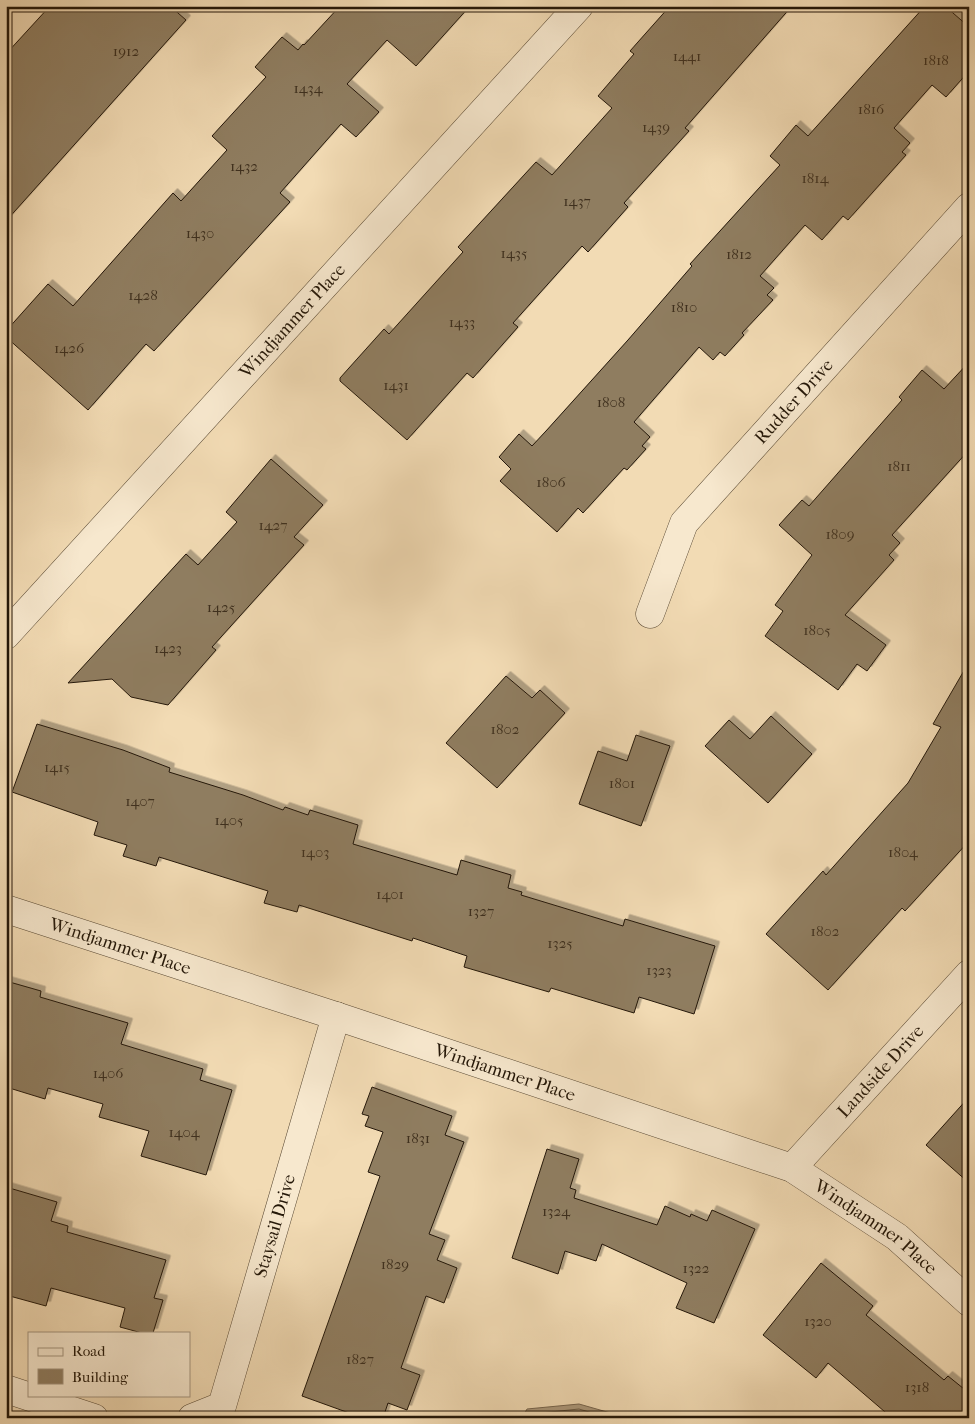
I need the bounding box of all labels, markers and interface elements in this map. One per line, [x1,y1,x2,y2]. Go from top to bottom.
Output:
house number: 1912 [113,42,139,60]
house number: 1441 [673,47,701,65]
house number: 1818 [923,51,949,69]
house number: 1434 [293,79,324,97]
house number: 1816 [858,100,885,118]
house number: 1439 [642,118,670,136]
house number: 1432 [230,157,258,175]
house number: 1814 [801,169,830,187]
house number: 1437 [563,192,591,210]
house number: 1430 [186,224,214,242]
house number: 1435 [501,244,527,262]
house number: 1812 [726,245,752,263]
street label: Windjammer Place [234,259,350,383]
house number: 1428 [128,286,158,304]
house number: 1810 [671,298,697,316]
house number: 1433 [449,313,475,331]
house number: 1426 [54,339,85,357]
street label: Rudder Drive [750,355,837,448]
house number: 1431 [383,376,409,394]
house number: 1808 [597,393,625,411]
house number: 1811 [887,457,911,475]
house number: 1806 [536,473,567,491]
house number: 1427 [258,516,288,534]
house number: 1809 [825,525,855,543]
house number: 1425 [207,598,235,616]
house number: 1805 [803,621,831,639]
house number: 1423 [154,639,182,657]
house number: 1802 [491,720,520,738]
house number: 1415 [44,758,70,776]
house number: 1801 [609,774,635,792]
house number: 1407 [125,792,155,810]
house number: 1405 [215,811,243,829]
house number: 1403 [301,843,329,861]
house number: 1804 [888,843,919,861]
house number: 1401 [376,885,404,903]
house number: 1327 [468,902,494,920]
street label: Windjammer Place [46,913,194,979]
house number: 1802 [811,922,840,940]
house number: 1325 [547,934,573,952]
house number: 1323 [646,961,672,979]
street label: Landside Drive [833,1021,928,1122]
street label: Windjammer Place [431,1039,578,1106]
house number: 1406 [93,1064,124,1082]
house number: 1404 [168,1123,201,1141]
house number: 1831 [406,1129,430,1147]
street label: Staysail Drive [250,1172,300,1280]
street label: Windjammer Place [809,1174,942,1279]
house number: 1324 [542,1202,571,1220]
house number: 1829 [381,1255,409,1273]
house number: 1322 [683,1259,710,1277]
house number: 1320 [804,1312,832,1330]
legend [28,1332,190,1396]
text: Road [72,1342,106,1360]
house number: 1827 [346,1350,374,1368]
text: Building [72,1368,129,1386]
house number: 1318 [905,1378,929,1396]

